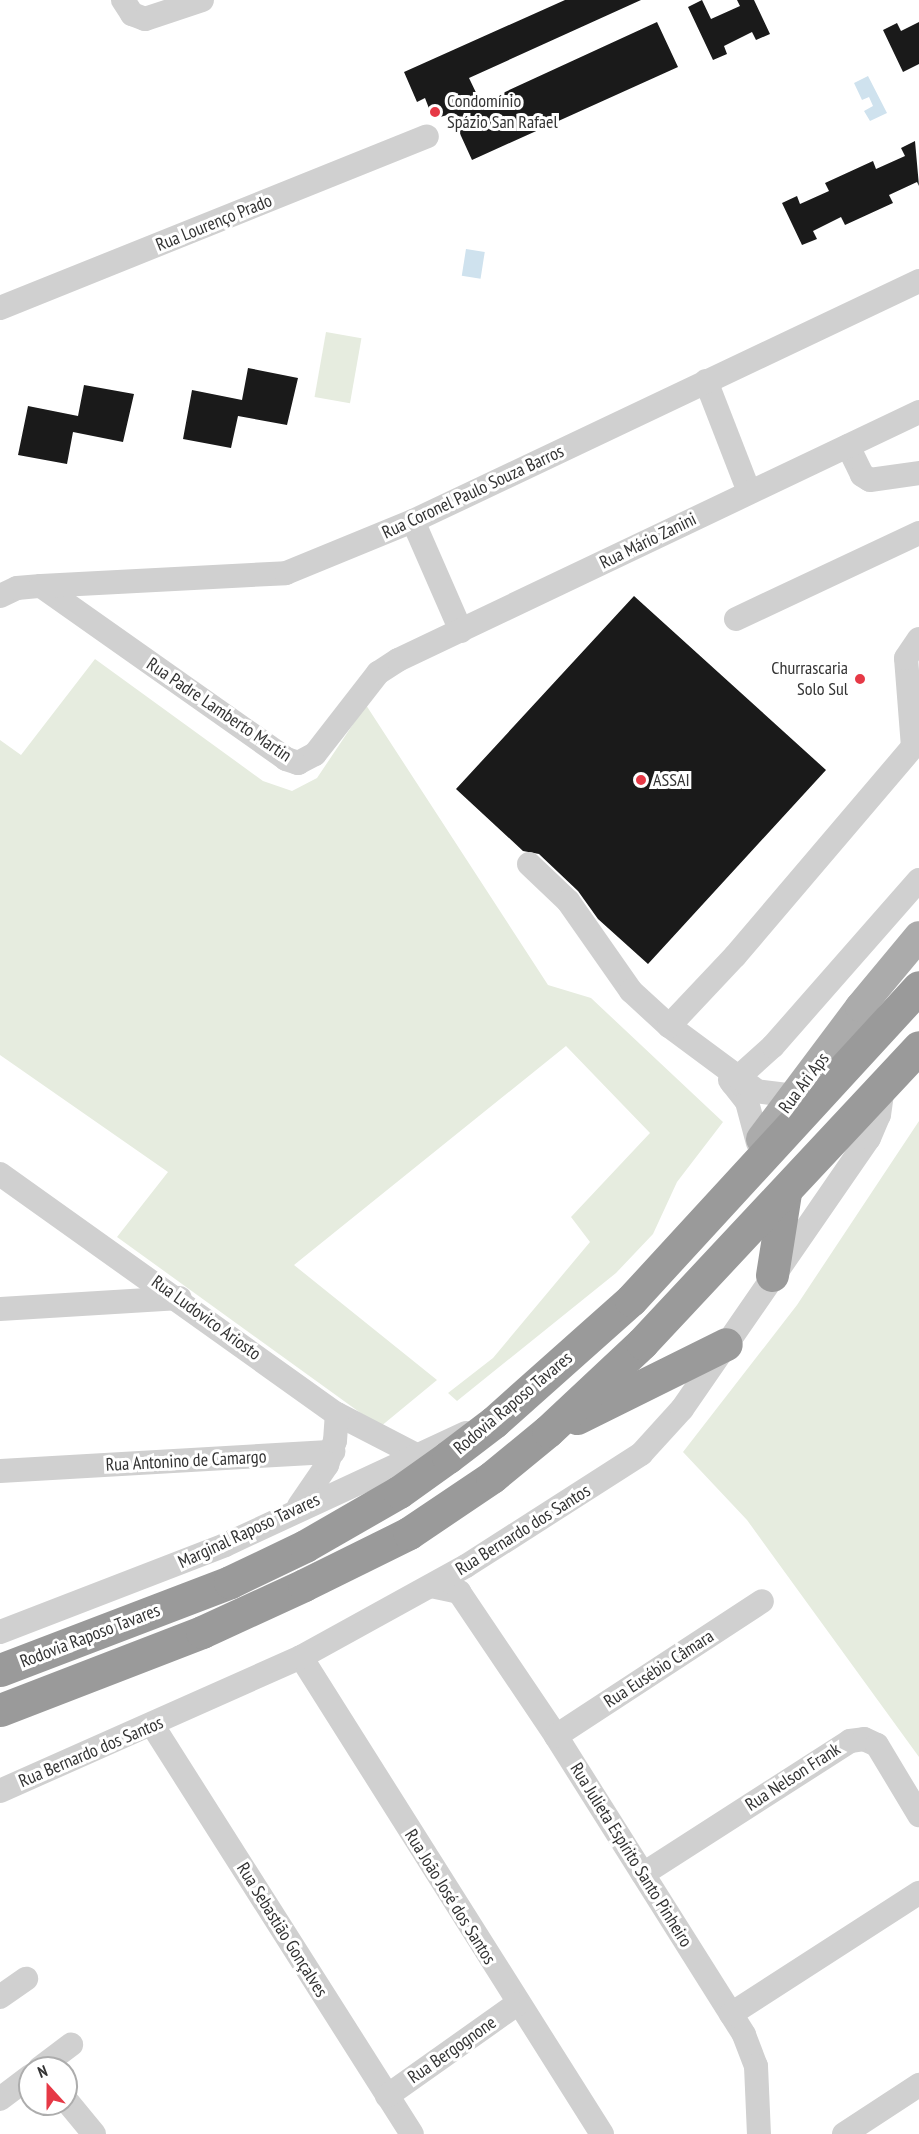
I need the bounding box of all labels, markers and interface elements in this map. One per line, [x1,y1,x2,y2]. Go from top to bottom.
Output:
place label: Condomínio Spázio San Rafael [447,91,558,134]
marker: Condomínio Spázio San Rafael [428,105,442,119]
street label: Rua Lourenço Prado [153,190,275,256]
street label: Rua Coronel Paulo Souza Barros [379,440,567,544]
street label: Rua Mário Zanini [596,508,700,574]
street label: Rua Padre Lamberto Martin [142,653,296,767]
place label: Churrascaria Solo Sul [771,658,848,700]
marker: Churrascaria Solo Sul [853,672,867,686]
place label: ASSAI [653,769,690,791]
marker: ASSAI [634,773,648,787]
street label: Rua Ari Aps [774,1048,834,1118]
street label: Rua Ludovico Ariosto [147,1271,265,1365]
street label: Rodovia Raposo Tavares [449,1347,577,1459]
street label: Rua Antonino de Camargo [105,1446,267,1476]
street label: Rua Bernardo dos Santos [452,1480,594,1580]
street label: Marginal Raposo Tavares [175,1489,323,1573]
street label: Rodovia Raposo Tavares [17,1599,163,1673]
street label: Rua Eusébio Câmara [600,1626,718,1712]
street label: Rua Bernardo dos Santos [16,1712,166,1792]
street label: Rua Nelson Frank [741,1738,845,1816]
street label: Rua Julieta Espírito Santo Pinheiro [565,1759,697,1951]
street label: Rua João José dos Santos [400,1826,500,1968]
street label: Rua Sebastião Gonçalves [232,1859,332,2001]
street label: Rua Bergognone [404,2012,500,2088]
north arrow [18,2056,78,2116]
text: N [35,2060,50,2082]

